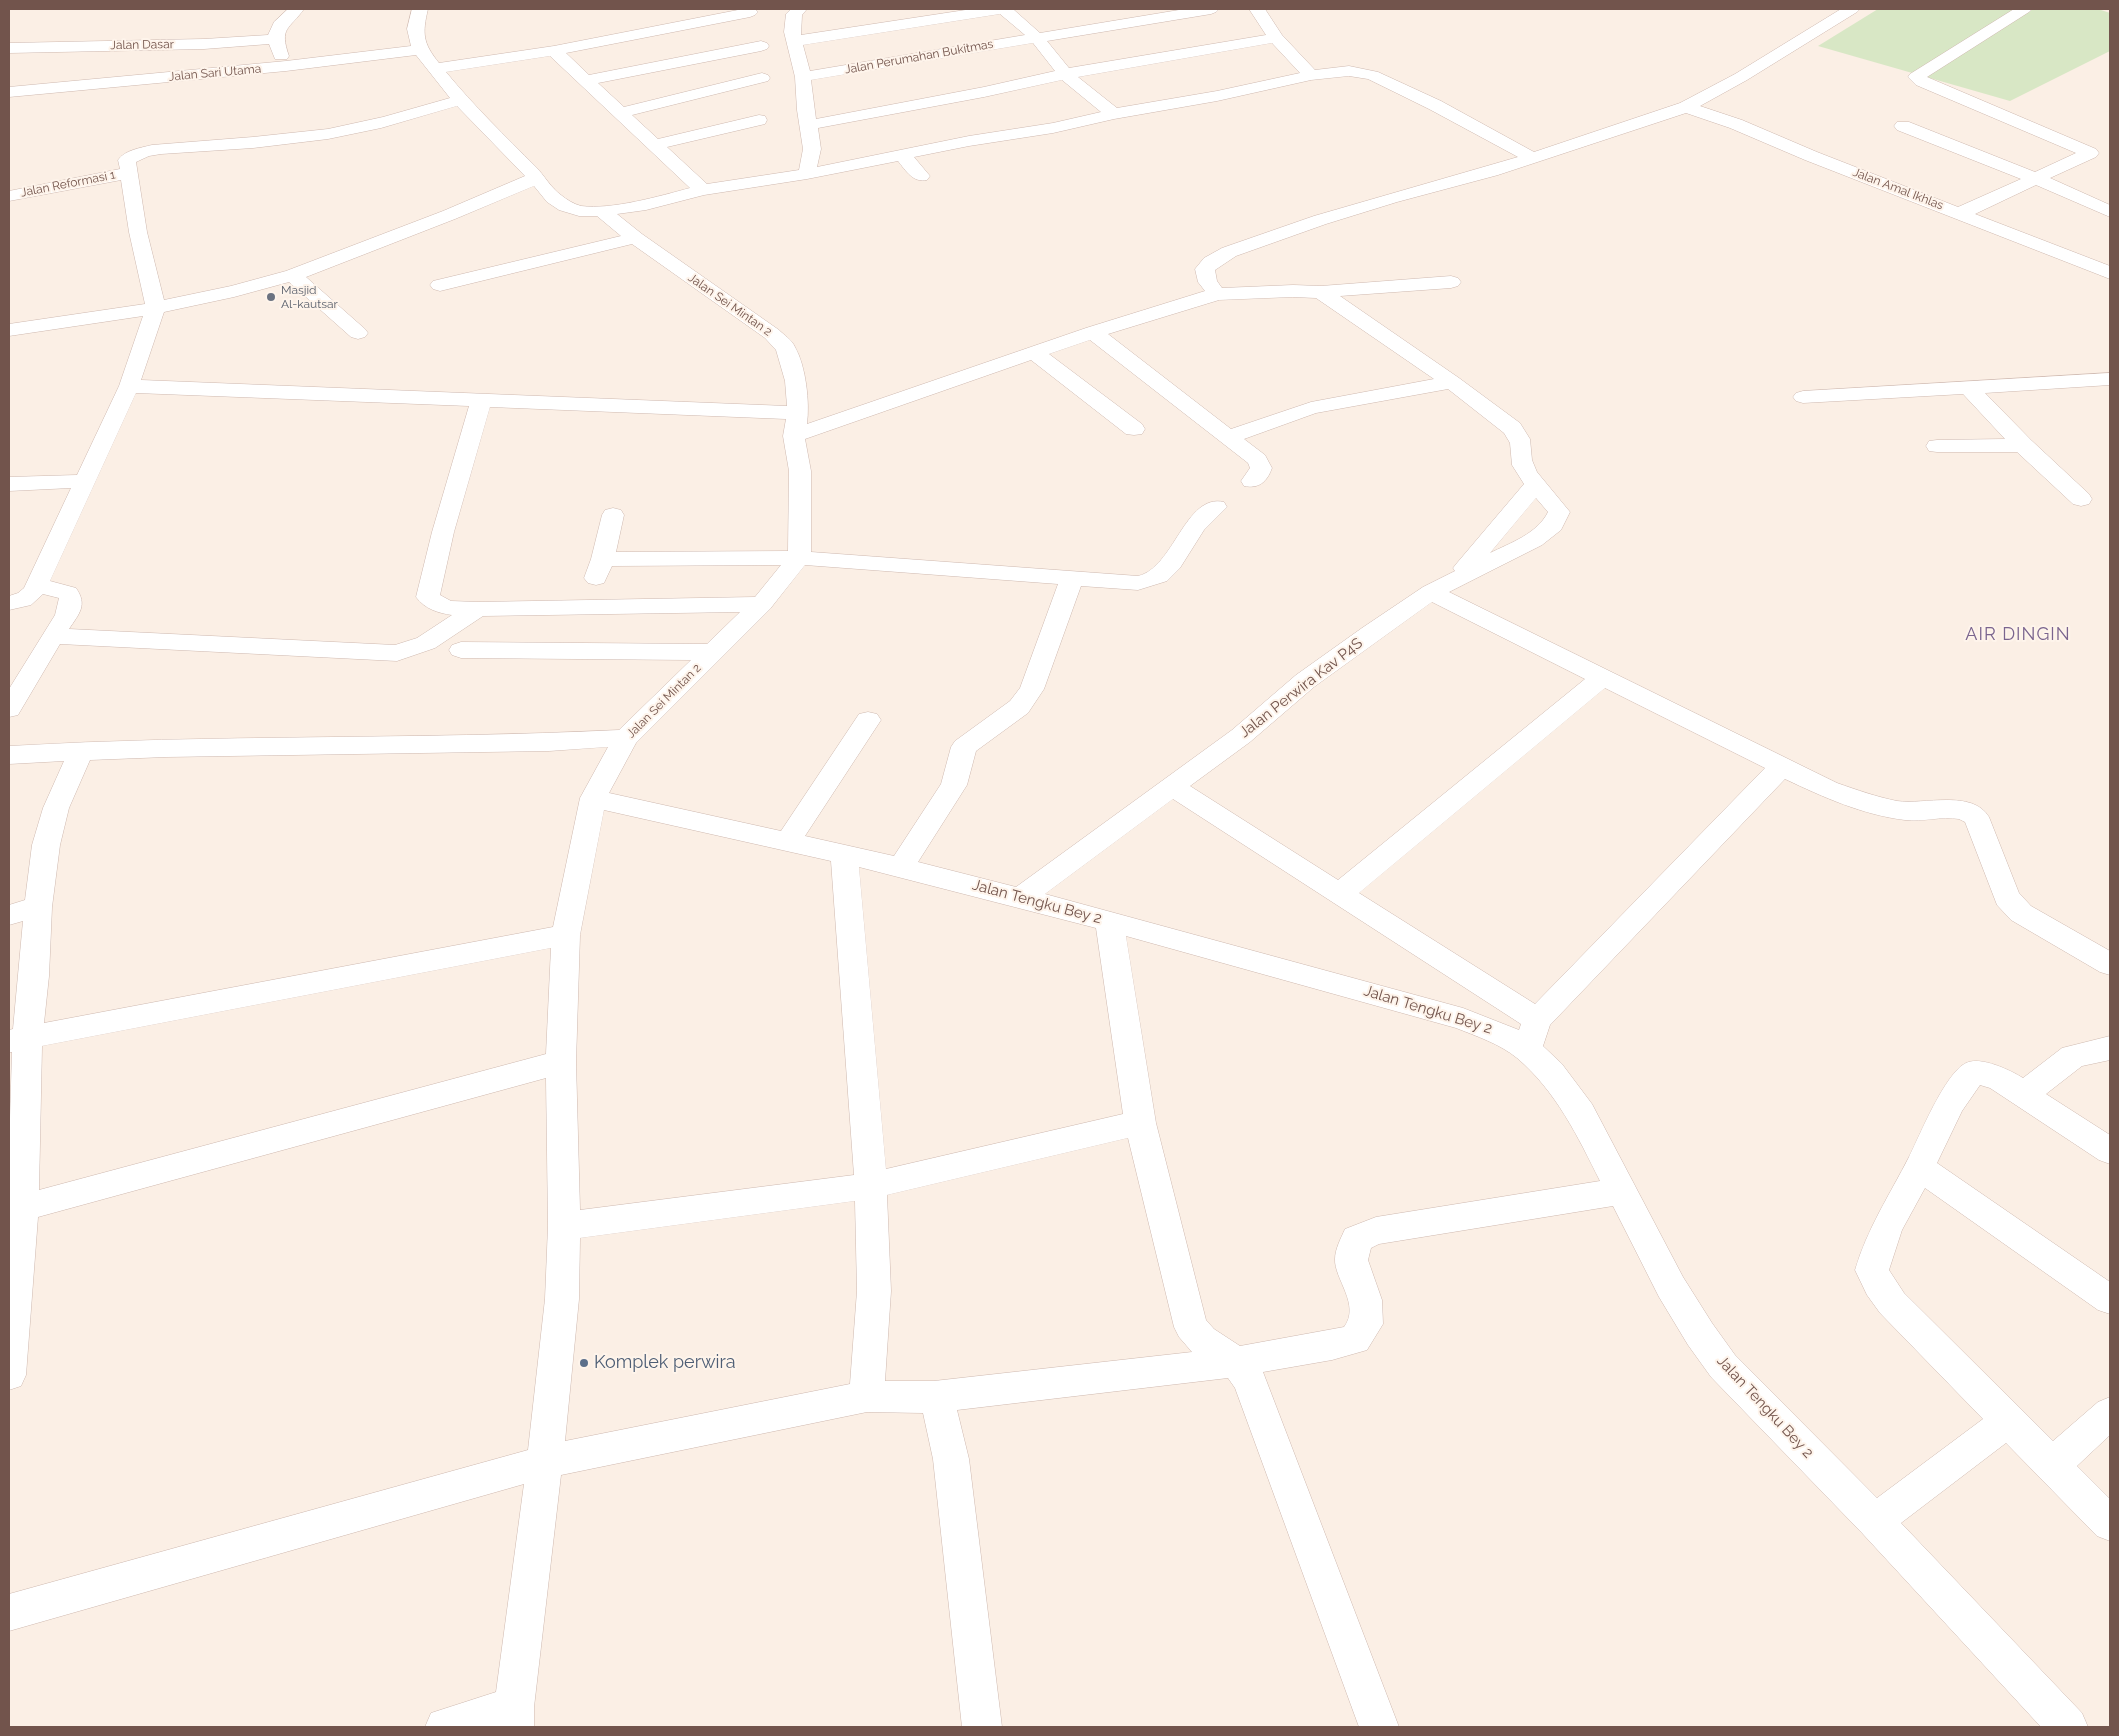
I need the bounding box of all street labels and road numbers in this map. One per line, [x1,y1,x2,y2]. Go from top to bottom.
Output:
street label: Jalan Dasar [110,37,174,53]
street label: Jalan Perumahan Bukitmas [844,37,994,77]
street label: Jalan Sari Utama [168,62,262,84]
street label: Jalan Amal Ikhlas [1851,165,1945,213]
street label: Jalan Reformasi 1 [20,168,116,200]
street label: Jalan Sei Mintan 2 [685,271,775,339]
street label: Jalan Perwira Kav P4S [1236,634,1366,742]
street label: Jalan Sei Mintan 2 [624,661,704,741]
street label: Jalan Tengku Bey 2 [970,876,1104,928]
street label: Jalan Tengku Bey 2 [1362,982,1494,1038]
street label: Jalan Tengku Bey 2 [1713,1352,1817,1462]

